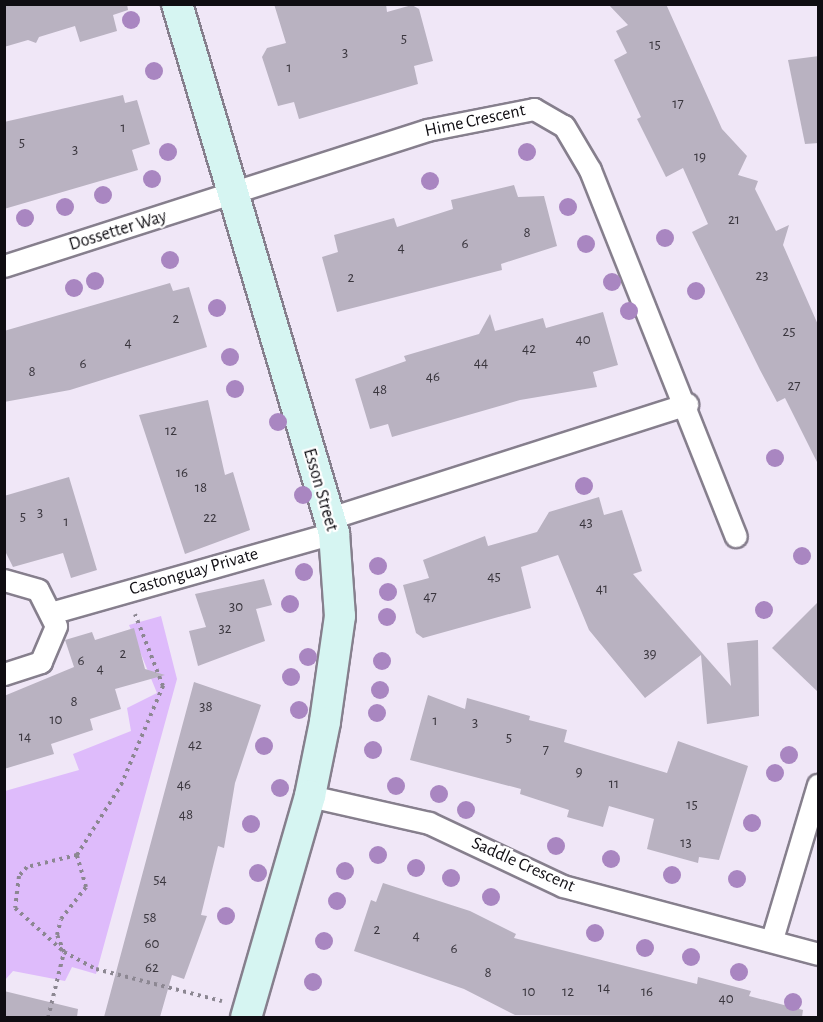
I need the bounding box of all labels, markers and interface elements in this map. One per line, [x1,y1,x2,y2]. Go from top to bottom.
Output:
house number: 5 [401,30,407,48]
house number: 15 [649,36,661,54]
house number: 3 [342,44,348,62]
house number: 1 [286,59,292,77]
house number: 17 [672,95,684,113]
street label: Hime Crescent [423,100,527,142]
house number: 1 [120,119,126,137]
house number: 5 [19,134,25,152]
house number: 3 [72,141,78,159]
house number: 19 [694,148,706,166]
street label: Dossetter Way [66,206,170,256]
house number: 21 [728,211,740,229]
house number: 8 [523,224,531,242]
house number: 6 [461,235,469,253]
house number: 4 [397,239,405,257]
house number: 23 [755,267,769,285]
house number: 2 [348,269,354,287]
house number: 2 [173,310,179,328]
house number: 25 [782,323,796,341]
house number: 40 [575,331,591,349]
house number: 4 [124,334,132,352]
house number: 42 [522,340,536,358]
house number: 44 [474,354,488,372]
house number: 6 [79,355,87,373]
house number: 8 [28,363,36,381]
house number: 46 [426,368,440,386]
house number: 27 [787,377,801,395]
house number: 48 [373,381,387,399]
house number: 12 [165,422,177,440]
street label: Esson Street [298,446,342,534]
house number: 16 [176,464,188,482]
house number: 18 [195,479,207,497]
house number: 3 [37,504,43,522]
house number: 5 [20,508,26,526]
house number: 22 [203,509,217,527]
house number: 1 [63,513,69,531]
house number: 43 [579,514,593,532]
street label: Castonguay Private [127,543,261,601]
house number: 45 [487,568,501,586]
house number: 41 [596,580,608,598]
house number: 47 [423,588,437,606]
house number: 30 [229,598,243,616]
house number: 32 [218,620,232,638]
house number: 2 [120,645,126,663]
house number: 39 [643,645,657,663]
house number: 6 [77,652,85,670]
house number: 4 [96,660,104,678]
house number: 8 [70,693,78,711]
house number: 38 [199,698,213,716]
house number: 10 [49,711,63,729]
house number: 1 [432,712,438,730]
house number: 3 [472,714,478,732]
house number: 14 [19,728,31,746]
house number: 5 [506,729,512,747]
house number: 42 [188,736,202,754]
house number: 7 [543,741,549,759]
house number: 9 [575,763,583,781]
house number: 11 [609,775,619,793]
house number: 46 [177,776,191,794]
house number: 15 [686,796,698,814]
house number: 48 [179,806,193,824]
street label: Saddle Crescent [468,833,578,897]
house number: 13 [680,834,692,852]
house number: 54 [153,871,167,889]
house number: 58 [143,909,157,927]
house number: 2 [374,921,380,939]
house number: 4 [412,927,420,945]
house number: 60 [145,935,159,953]
house number: 6 [450,940,458,958]
house number: 62 [145,959,159,977]
house number: 8 [484,964,492,982]
house number: 14 [598,979,610,997]
house number: 10 [522,983,536,1001]
house number: 12 [562,983,574,1001]
house number: 16 [641,983,653,1001]
house number: 40 [718,990,734,1008]

